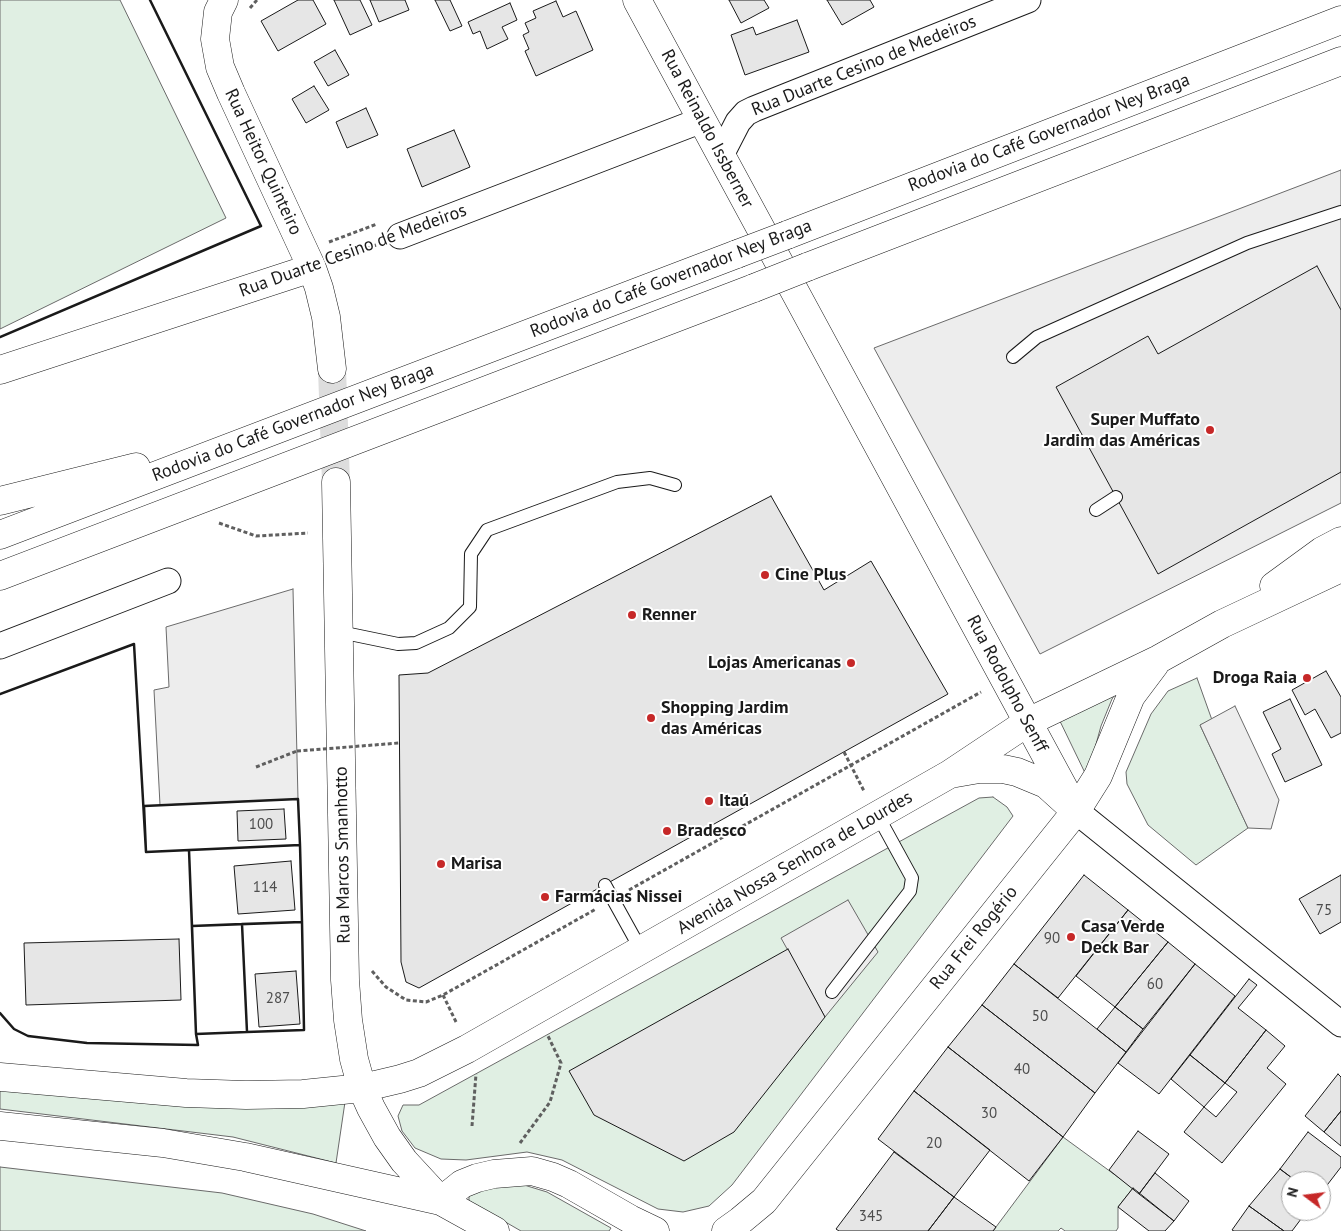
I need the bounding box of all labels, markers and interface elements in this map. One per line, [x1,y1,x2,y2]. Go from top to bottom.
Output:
street label: Rua Duarte Cesino de Medeiros [749,11,979,121]
street label: Rua Reinaldo Issberner [656,46,758,212]
street label: Rodovia do Café Governador Ney Braga [905,69,1193,197]
street label: Rua Heitor Quinteiro [220,85,306,239]
street label: Rua Duarte Cesino de Medeiros [236,200,470,302]
street label: Rodovia do Café Governador Ney Braga [527,215,815,343]
street label: Rodovia do Café Governador Ney Braga [149,359,437,487]
place label: Super Muffato Jardim das Américas [1044,409,1200,452]
marker: Super Muffato Jardim das Américas [1204,424,1216,436]
place label: Cine Plus [775,564,846,586]
marker: Cine Plus [759,569,771,581]
place label: Renner [642,604,696,626]
marker: Renner [626,609,638,621]
street label: Rua Rodolpho Senff [962,612,1052,756]
place label: Lojas Americanas [708,652,841,674]
marker: Lojas Americanas [845,657,857,669]
place label: Droga Raia [1213,667,1297,689]
marker: Droga Raia [1301,672,1313,684]
place label: Shopping Jardim das Américas [661,697,789,740]
marker: Shopping Jardim das Américas [645,712,657,724]
street label: Rua Marcos Smanhotto [331,766,355,944]
street label: Avenida Nossa Senhora de Lourdes [674,787,916,939]
place label: Itaú [719,790,749,812]
marker: Itaú [703,795,715,807]
house number: 100 [249,816,273,834]
place label: Bradesco [677,820,746,842]
marker: Bradesco [661,825,673,837]
place label: Marisa [451,853,502,875]
marker: Marisa [435,858,447,870]
house number: 114 [253,879,277,897]
street label: Rua Frei Rogério [926,882,1022,994]
place label: Farmácias Nissei [555,886,682,908]
marker: Farmácias Nissei [539,891,551,903]
house number: 75 [1316,902,1332,920]
place label: Casa Verde Deck Bar [1081,916,1165,959]
house number: 90 [1044,930,1060,948]
marker: Casa Verde Deck Bar [1065,931,1077,943]
house number: 60 [1147,976,1163,994]
house number: 287 [266,990,290,1008]
house number: 50 [1032,1008,1048,1026]
house number: 40 [1014,1061,1030,1079]
house number: 30 [981,1105,997,1123]
house number: 20 [926,1135,942,1153]
north arrow [1281,1171,1331,1221]
text: N [1283,1186,1302,1199]
house number: 345 [859,1208,883,1226]

